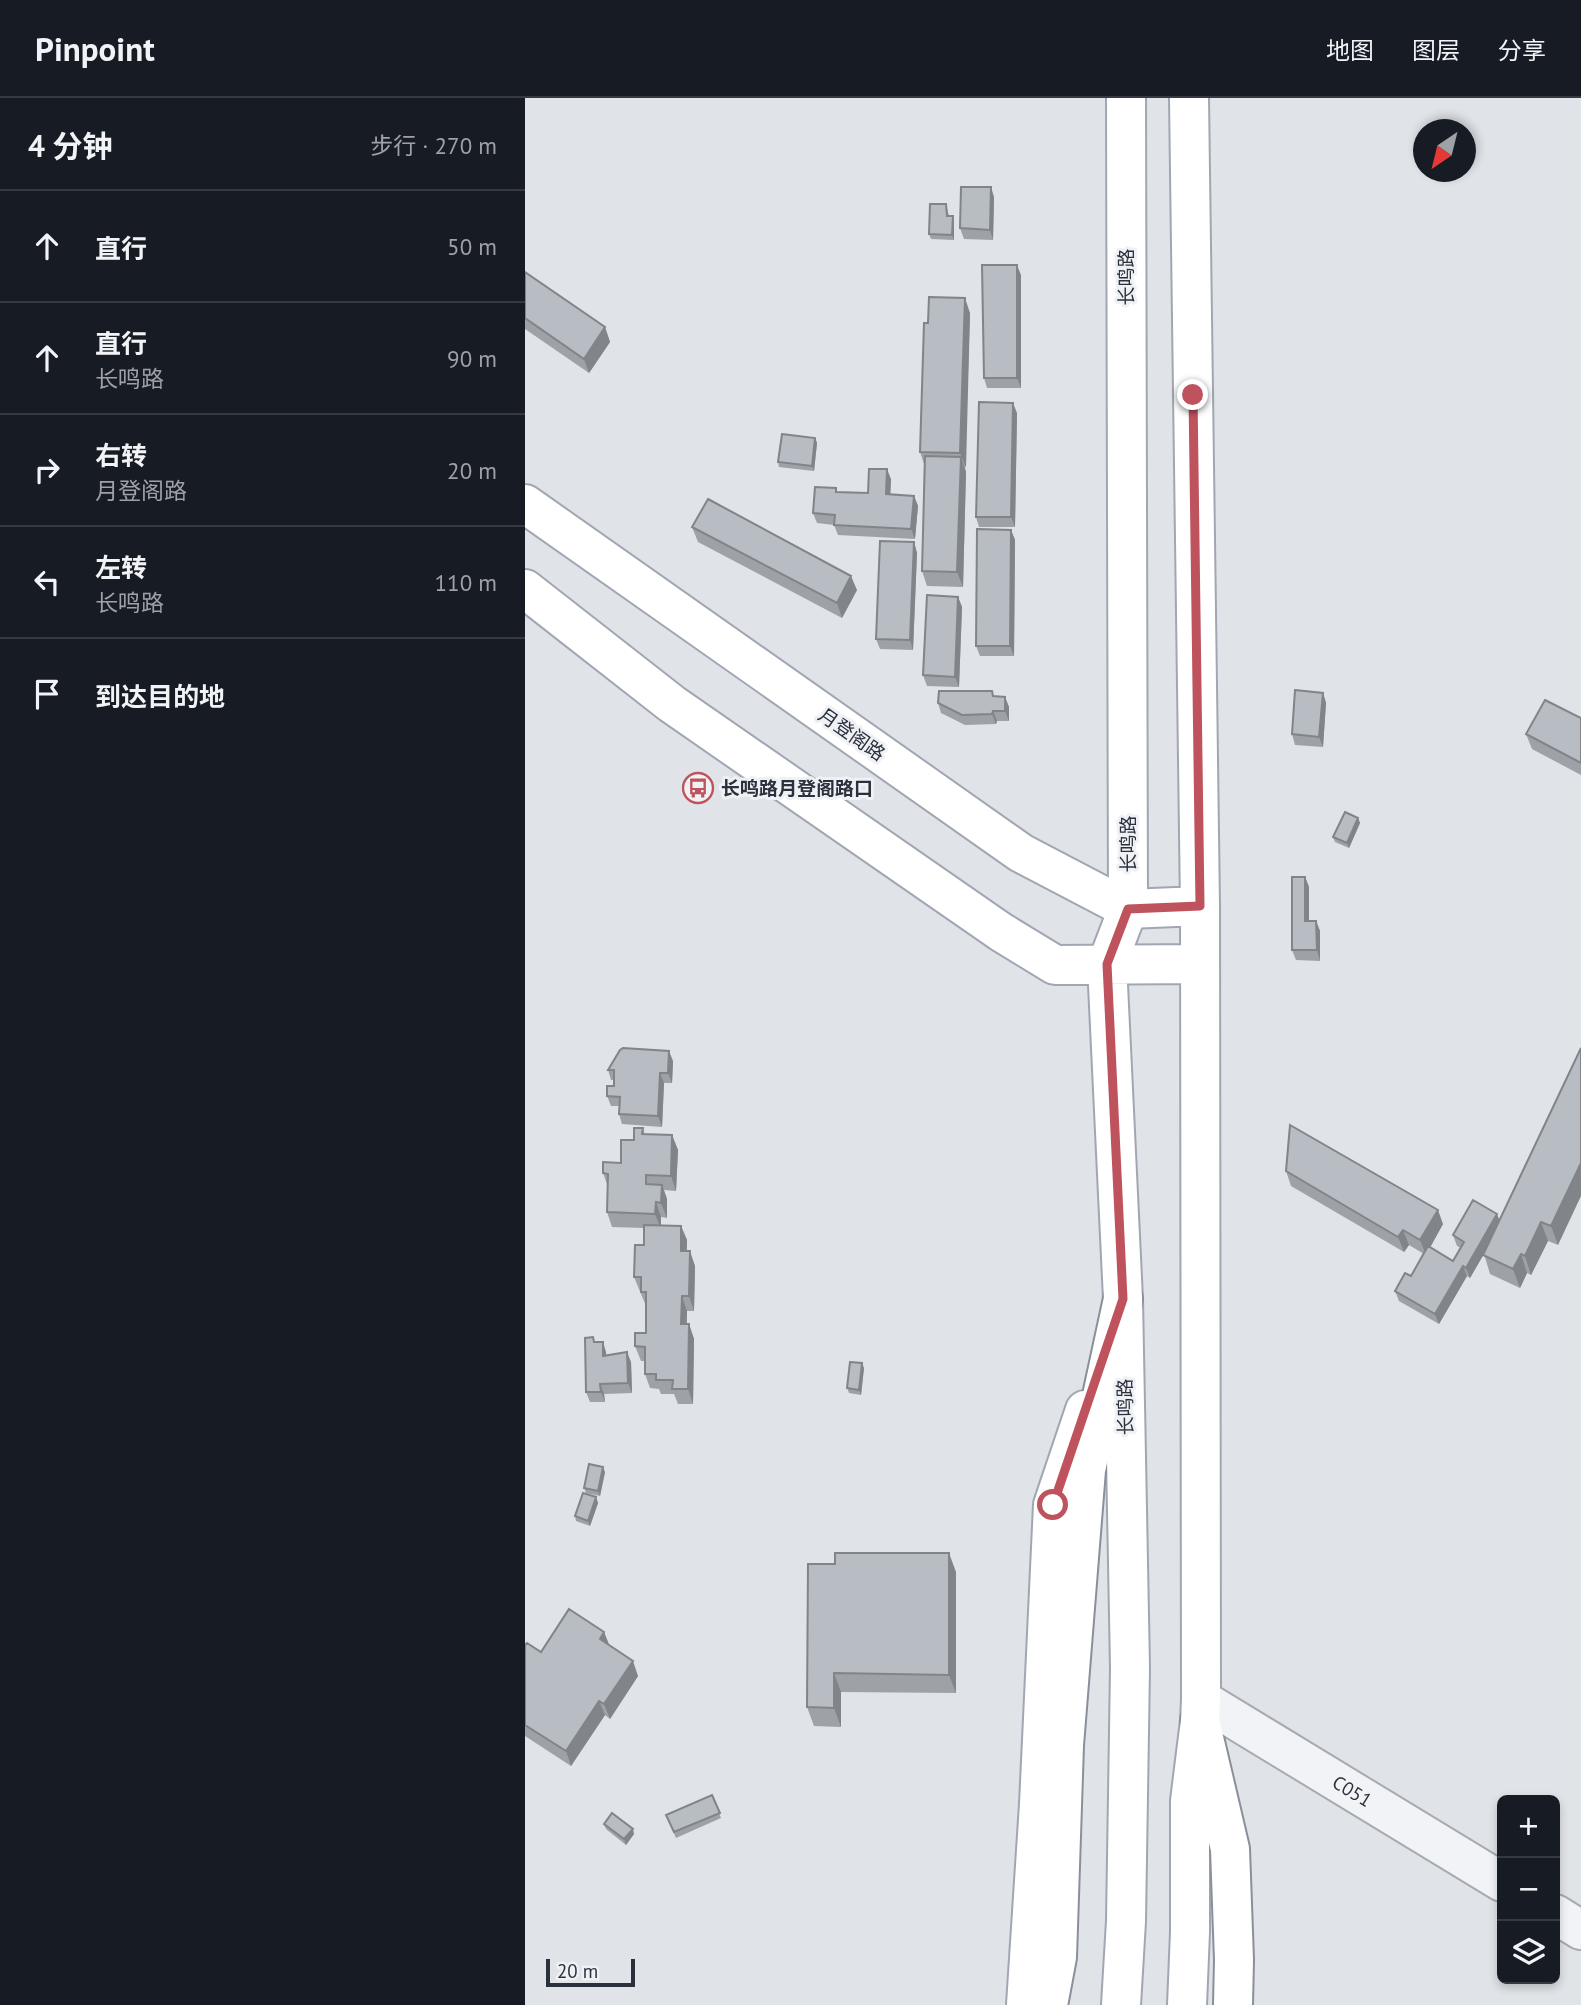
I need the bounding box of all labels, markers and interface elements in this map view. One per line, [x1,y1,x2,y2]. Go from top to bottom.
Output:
text: Pinpoint [35,27,155,70]
text: 地图 [1326,35,1374,66]
text: 图层 [1412,35,1460,66]
text: 分享 [1498,35,1546,66]
north arrow [1413,119,1476,182]
text: 4 分钟 [28,126,113,165]
text: 步行 · 270 m [370,131,497,160]
icon: ahead [28,227,66,265]
text: 直行 [95,232,147,265]
text: 50 m [447,232,497,261]
street label: 长鸣路 [1114,248,1138,306]
text: 直行 [95,327,147,360]
icon: ahead [28,339,66,377]
text: 90 m [447,344,497,373]
text: 长鸣路 [95,364,164,393]
route end [1177,379,1208,410]
text: 右转 [95,439,147,472]
icon: right [28,451,66,489]
text: 20 m [447,456,497,485]
text: 月登阁路 [95,476,187,505]
text: 左转 [95,551,147,584]
icon: left [28,563,66,601]
text: 110 m [435,568,497,597]
text: 长鸣路 [95,588,164,617]
icon: arrive [28,675,66,713]
text: 到达目的地 [95,680,225,713]
street label: 月登阁路 [814,702,890,766]
bus stop icon: 长鸣路月登阁路口 [681,771,715,805]
place label: 长鸣路月登阁路口 [721,776,873,800]
street label: 长鸣路 [1116,815,1140,873]
street label: 长鸣路 [1113,1378,1137,1436]
route start [1037,1489,1068,1520]
street label: C051 [1328,1770,1376,1812]
map controls [1497,1795,1560,1984]
button: + [1497,1795,1560,1858]
button: − [1497,1858,1560,1921]
button: layers [1497,1921,1560,1984]
scale bar [546,1956,635,1988]
text: 20 m [557,1959,598,1983]

